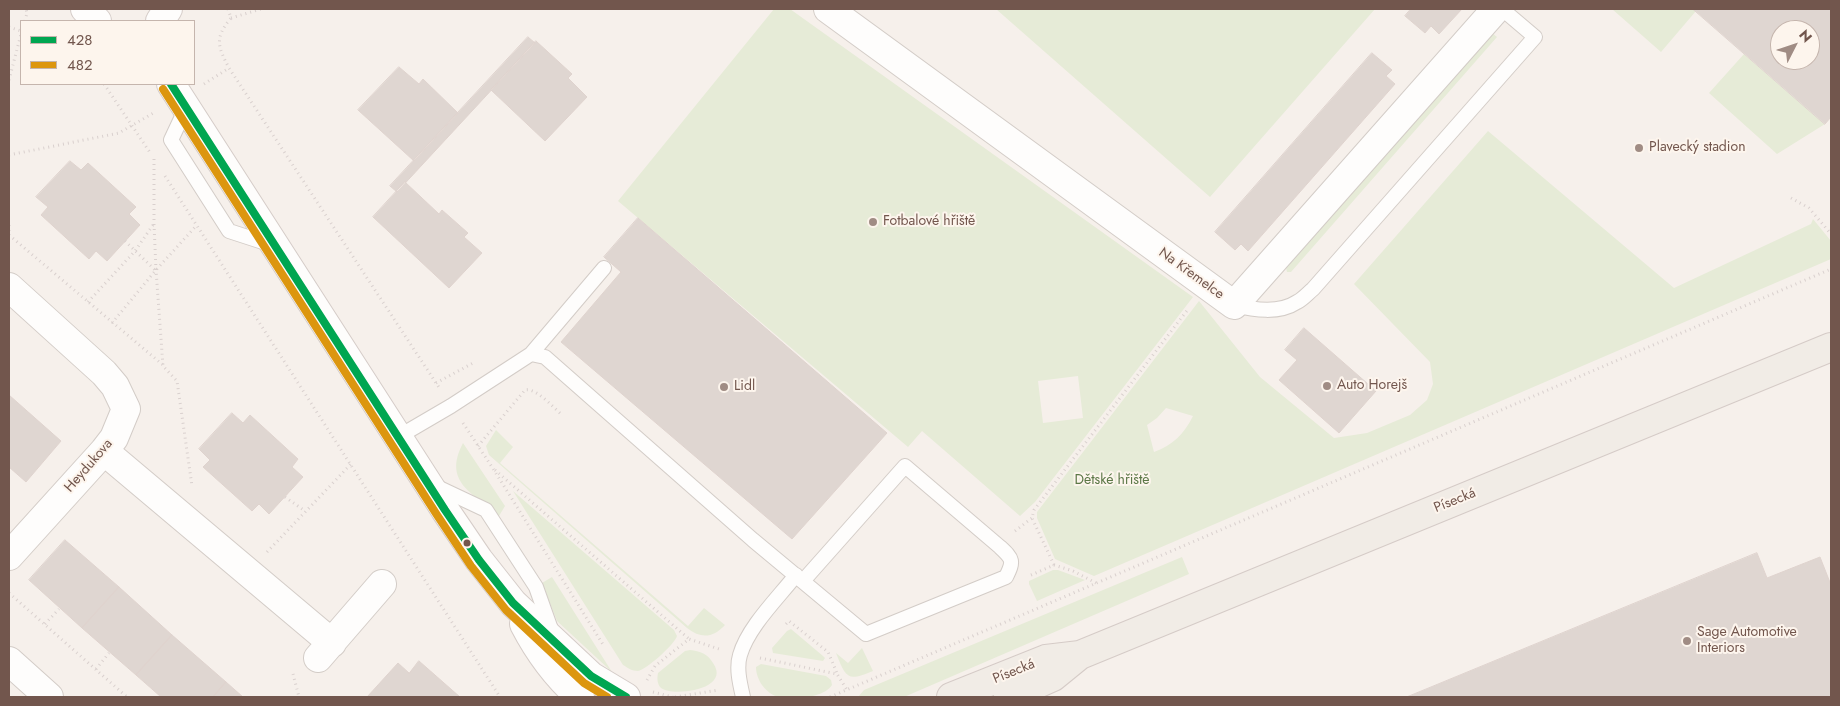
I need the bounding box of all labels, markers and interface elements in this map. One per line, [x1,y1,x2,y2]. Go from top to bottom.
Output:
legend [20,20,195,85]
north arrow [1770,20,1820,70]
text: N [1794,25,1817,47]
text: 428 [67,29,92,51]
text: 482 [67,54,92,76]
place label: Plavecký stadion [1649,140,1745,156]
marker: Plavecký stadion [1633,142,1645,154]
place label: Fotbalové hřiště [883,214,975,230]
marker: Fotbalové hřiště [867,216,879,228]
street label: Na Křemelce [1155,245,1227,303]
place label: Auto Horejš [1337,378,1407,394]
place label: Lidl [734,379,755,395]
marker: Auto Horejš [1321,380,1333,392]
marker: Lidl [718,381,730,393]
street label: Heydukova [61,436,117,496]
park label: Dětské hřiště [1074,473,1150,489]
street label: Písecká [1432,485,1478,517]
unlabelled marker [462,538,472,548]
place label: Sage Automotive Interiors [1697,625,1797,658]
marker: Sage Automotive Interiors [1681,635,1693,647]
street label: Písecká [991,656,1037,688]

